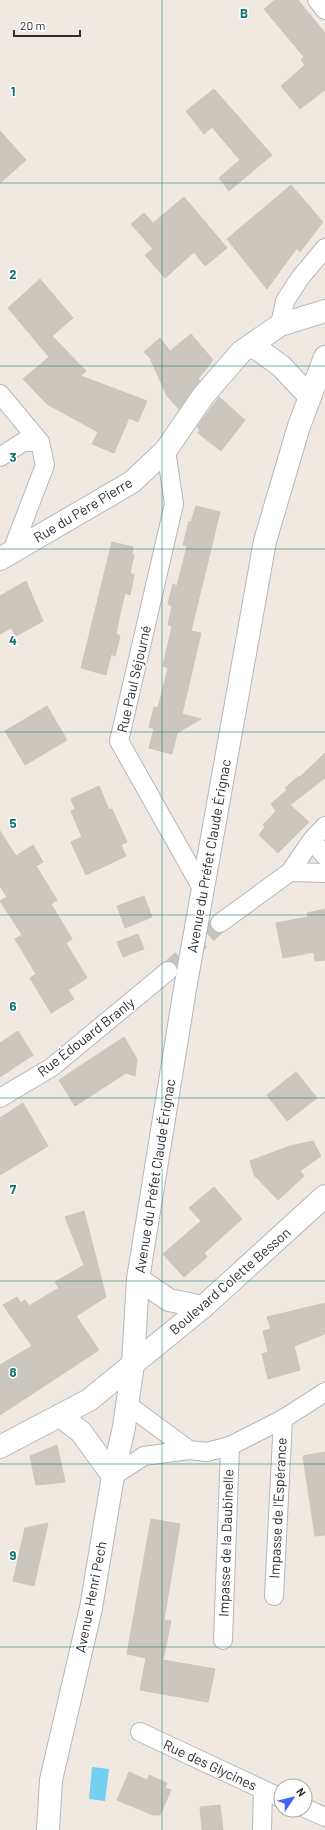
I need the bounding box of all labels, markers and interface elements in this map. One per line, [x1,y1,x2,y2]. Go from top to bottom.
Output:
text: B [240,5,248,21]
scale bar [14,12,80,38]
text: 20 m [20,18,46,32]
text: 1 [11,83,15,99]
text: 2 [9,266,17,282]
text: 3 [9,449,17,465]
street label: Rue du Père Pierre [30,473,135,546]
street label: Rue Paul Séjourné [113,624,154,734]
text: 4 [9,632,17,648]
street label: Avenue du Préfet Claude Érignac [183,758,234,954]
text: 5 [9,815,17,831]
street label: Rue Édouard Branly [34,993,138,1080]
text: 6 [10,998,17,1014]
street label: Avenue du Préfet Claude Érignac [131,1078,178,1274]
text: 7 [10,1181,17,1197]
street label: Boulevard Colette Besson [166,1223,294,1338]
text: 8 [9,1364,17,1380]
street label: Impasse de l'Espérance [265,1437,290,1579]
street label: Impasse de la Daubinelle [214,1469,237,1617]
street label: Avenue Henri Pech [71,1540,110,1654]
text: 9 [10,1547,17,1563]
street label: Rue des Glycines [161,1735,260,1794]
north arrow [273,1778,313,1818]
text: N [294,1785,309,1799]

